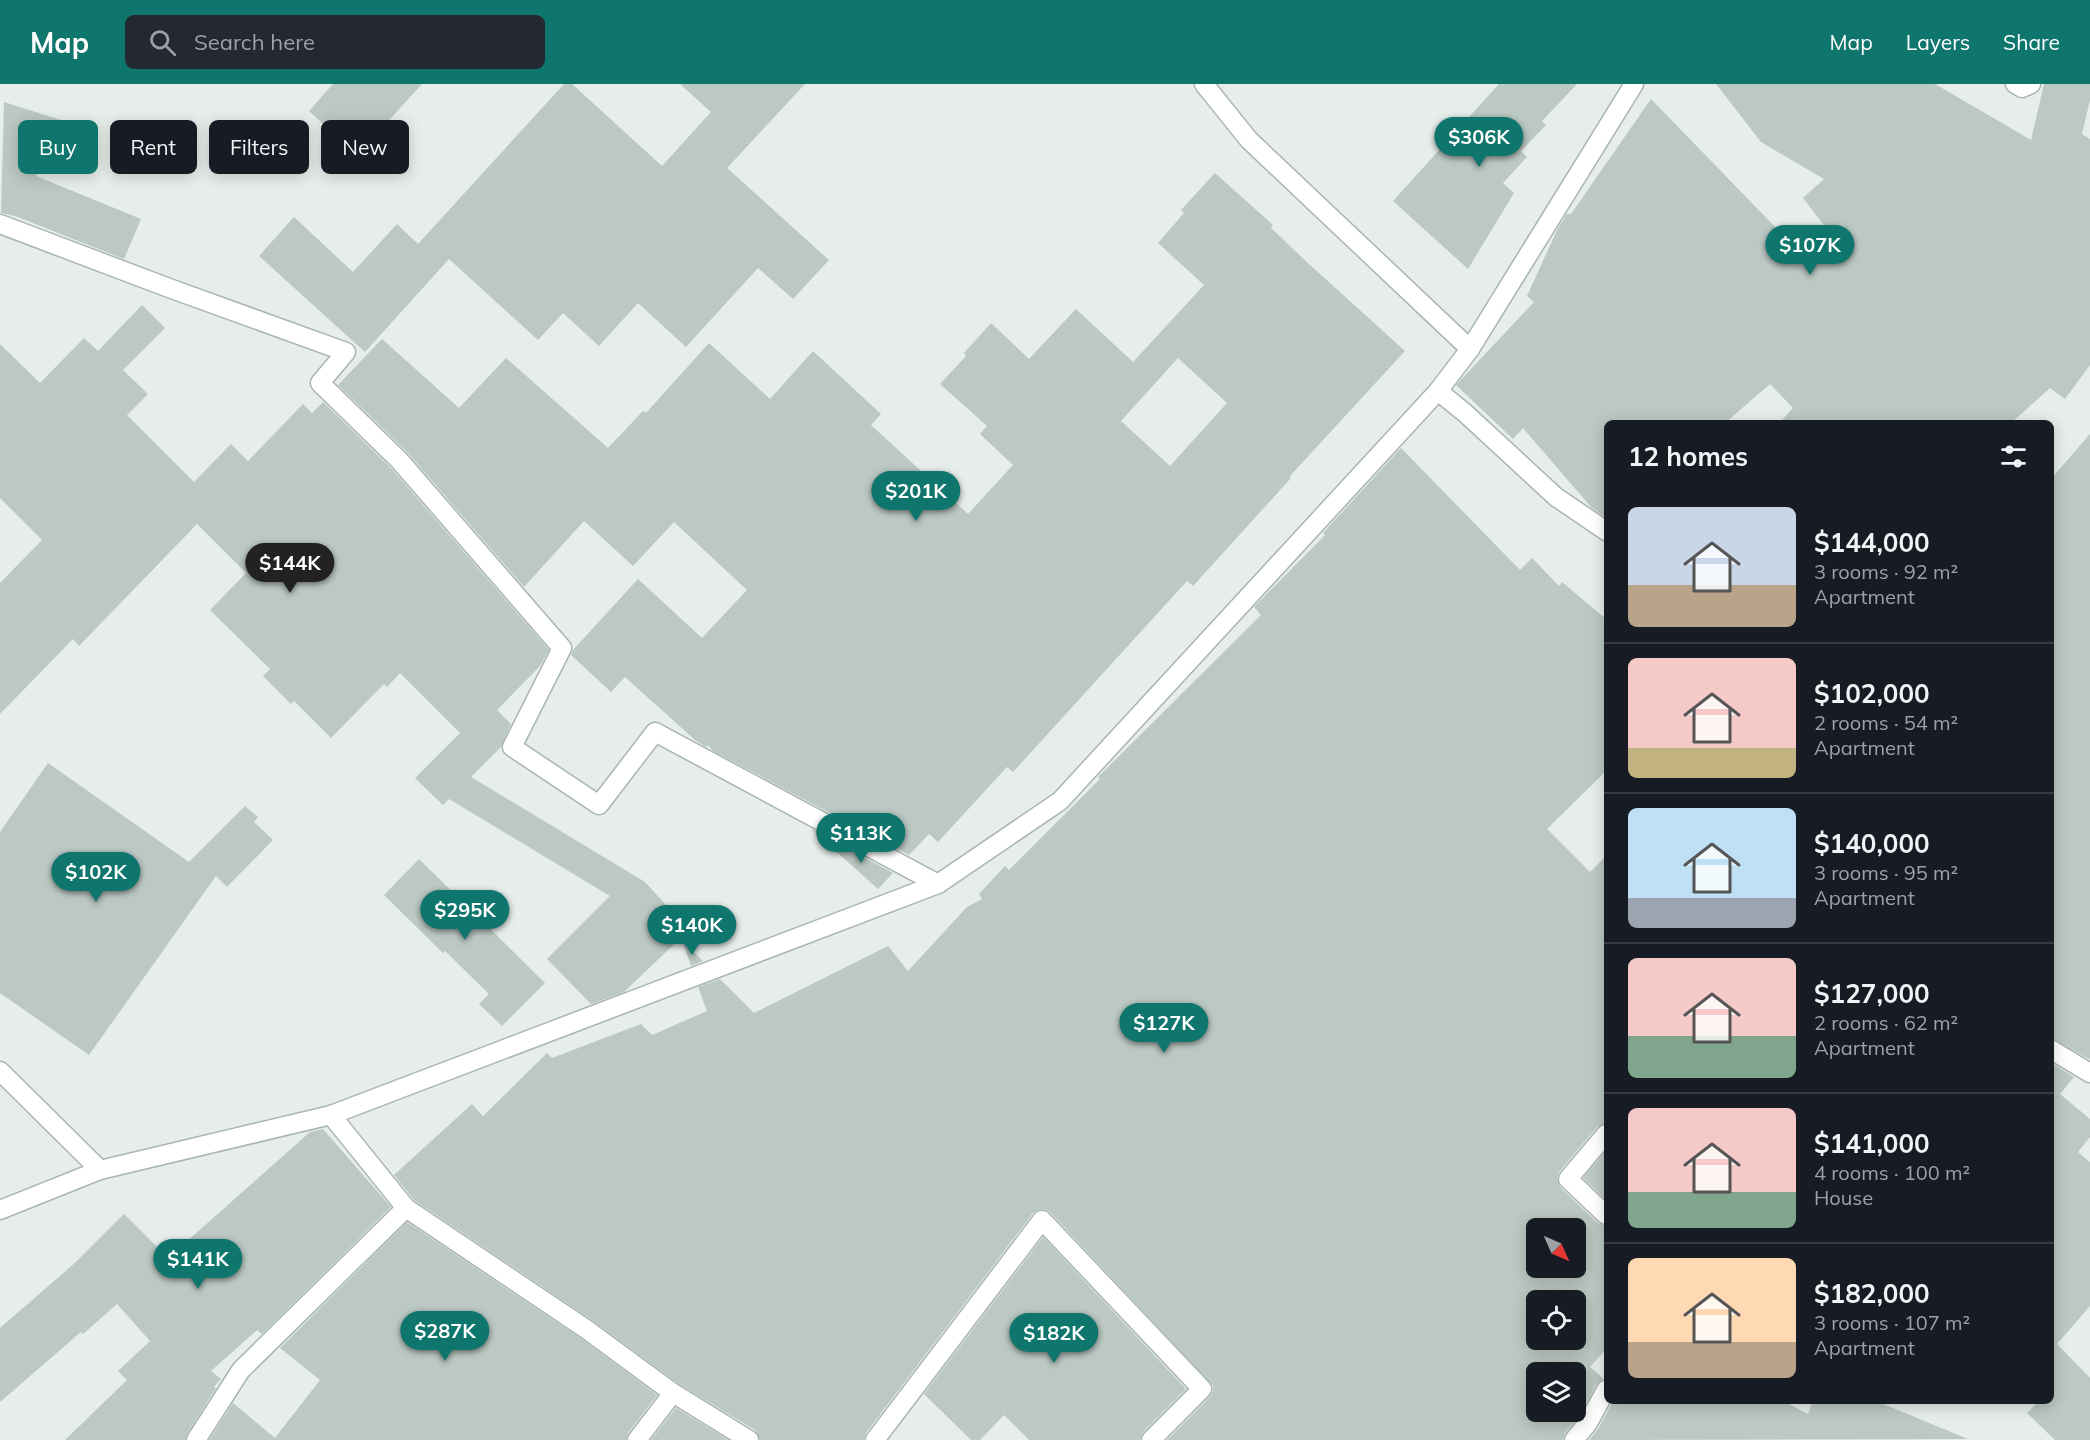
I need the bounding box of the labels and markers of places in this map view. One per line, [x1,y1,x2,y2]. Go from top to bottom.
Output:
pin: $306K [1437,117,1521,168]
pin: $107K [1768,225,1852,276]
pin: $201K [874,471,958,522]
pin: $144K [248,543,332,594]
pin: $113K [819,813,903,864]
pin: $102K [54,852,138,903]
pin: $295K [423,890,507,941]
pin: $140K [650,905,734,956]
pin: $127K [1122,1003,1206,1054]
pin: $141K [156,1239,240,1290]
pin: $287K [403,1311,487,1362]
pin: $182K [1012,1313,1096,1364]

